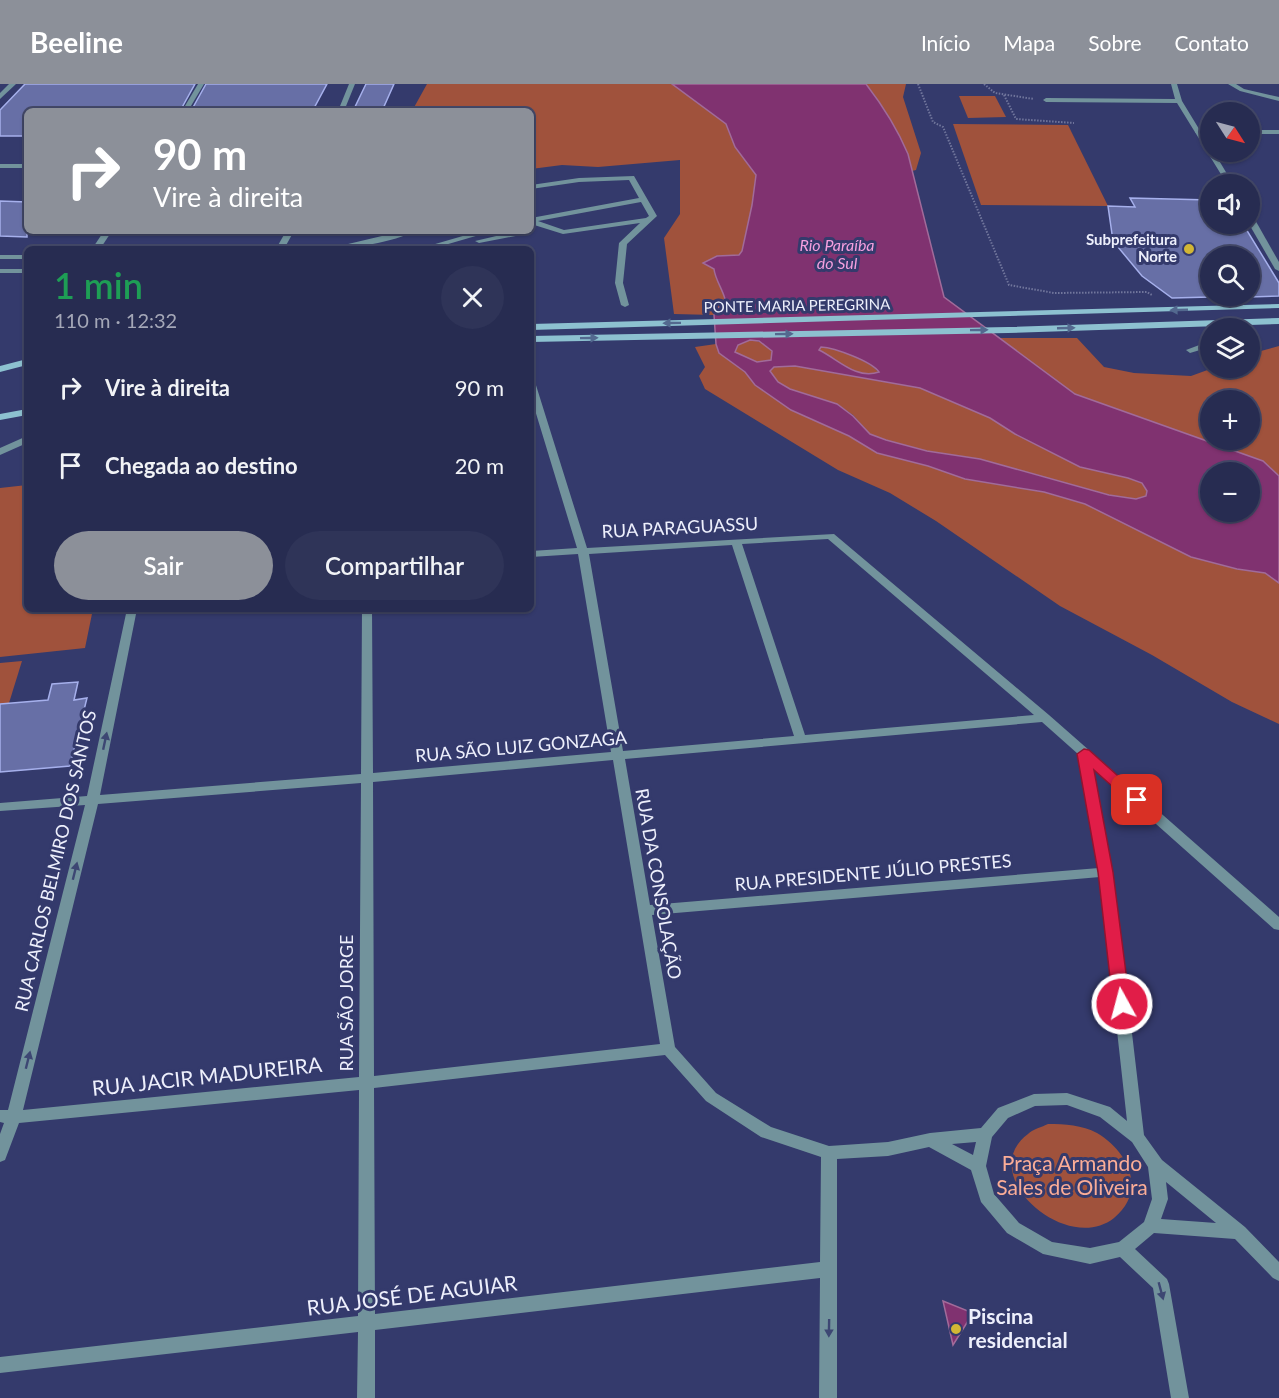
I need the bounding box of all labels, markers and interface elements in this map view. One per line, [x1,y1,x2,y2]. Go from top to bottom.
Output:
text: Beeline [30,25,123,59]
text: Início [921,30,970,55]
text: Mapa [1003,30,1055,55]
text: Sobre [1088,30,1141,55]
text: Contato [1174,30,1249,55]
north arrow [1200,102,1260,162]
map controls [1200,102,1260,522]
text: 90 m [153,129,247,179]
icon: right [54,132,132,210]
button: sound [1200,174,1260,234]
text: Vire à direita [153,180,303,213]
place label: Subprefeitura Norte [1086,230,1177,265]
water label: Rio Paraíba do Sul [799,235,875,272]
marker: Subprefeitura Norte [1182,242,1196,256]
button: search [1200,246,1260,306]
text: 1 min [54,263,143,307]
button: close [441,266,504,329]
street label: PONTE MARIA PEREGRINA [704,294,891,316]
one-way arrow [1169,305,1188,314]
text: 110 m · 12:32 [54,308,177,332]
one-way arrow [663,318,682,328]
button: layers [1200,318,1260,378]
one-way arrow [1057,323,1076,333]
one-way arrow [970,325,989,335]
one-way arrow [775,329,794,339]
one-way arrow [580,333,599,342]
icon: right [54,371,87,404]
text: Vire à direita [105,374,230,401]
text: 90 m [455,374,504,401]
button: + [1200,390,1260,450]
icon: arrive [54,449,87,482]
text: Chegada ao destino [105,452,298,479]
text: 20 m [455,452,504,479]
button: − [1200,462,1260,522]
street label: RUA PARAGUASSU [601,512,759,542]
button: Sair [54,531,273,600]
button: Compartilhar [285,531,504,600]
street label: RUA CARLOS BELMIRO DOS SANTOS [10,708,100,1014]
street label: RUA SÃO LUIZ GONZAGA [414,726,628,766]
one-way arrow [101,732,110,751]
pin [1111,774,1162,825]
icon: arrive [1120,783,1153,816]
street label: RUA DA CONSOLAÇÃO [631,787,687,981]
street label: RUA PRESIDENTE JÚLIO PRESTES [734,849,1012,895]
one-way arrow [71,862,81,880]
street label: RUA SÃO JORGE [335,935,357,1071]
position arrow [1090,972,1154,1036]
one-way arrow [24,1051,34,1070]
street label: RUA JACIR MADUREIRA [91,1051,324,1100]
park label: Praça Armando Sales de Oliveira [996,1150,1148,1199]
street label: RUA JOSÉ DE AGUIAR [305,1269,519,1320]
one-way arrow [1157,1282,1166,1300]
place label: Piscina residencial [968,1303,1068,1352]
one-way arrow [824,1318,833,1337]
marker: Piscina residencial [949,1322,963,1336]

